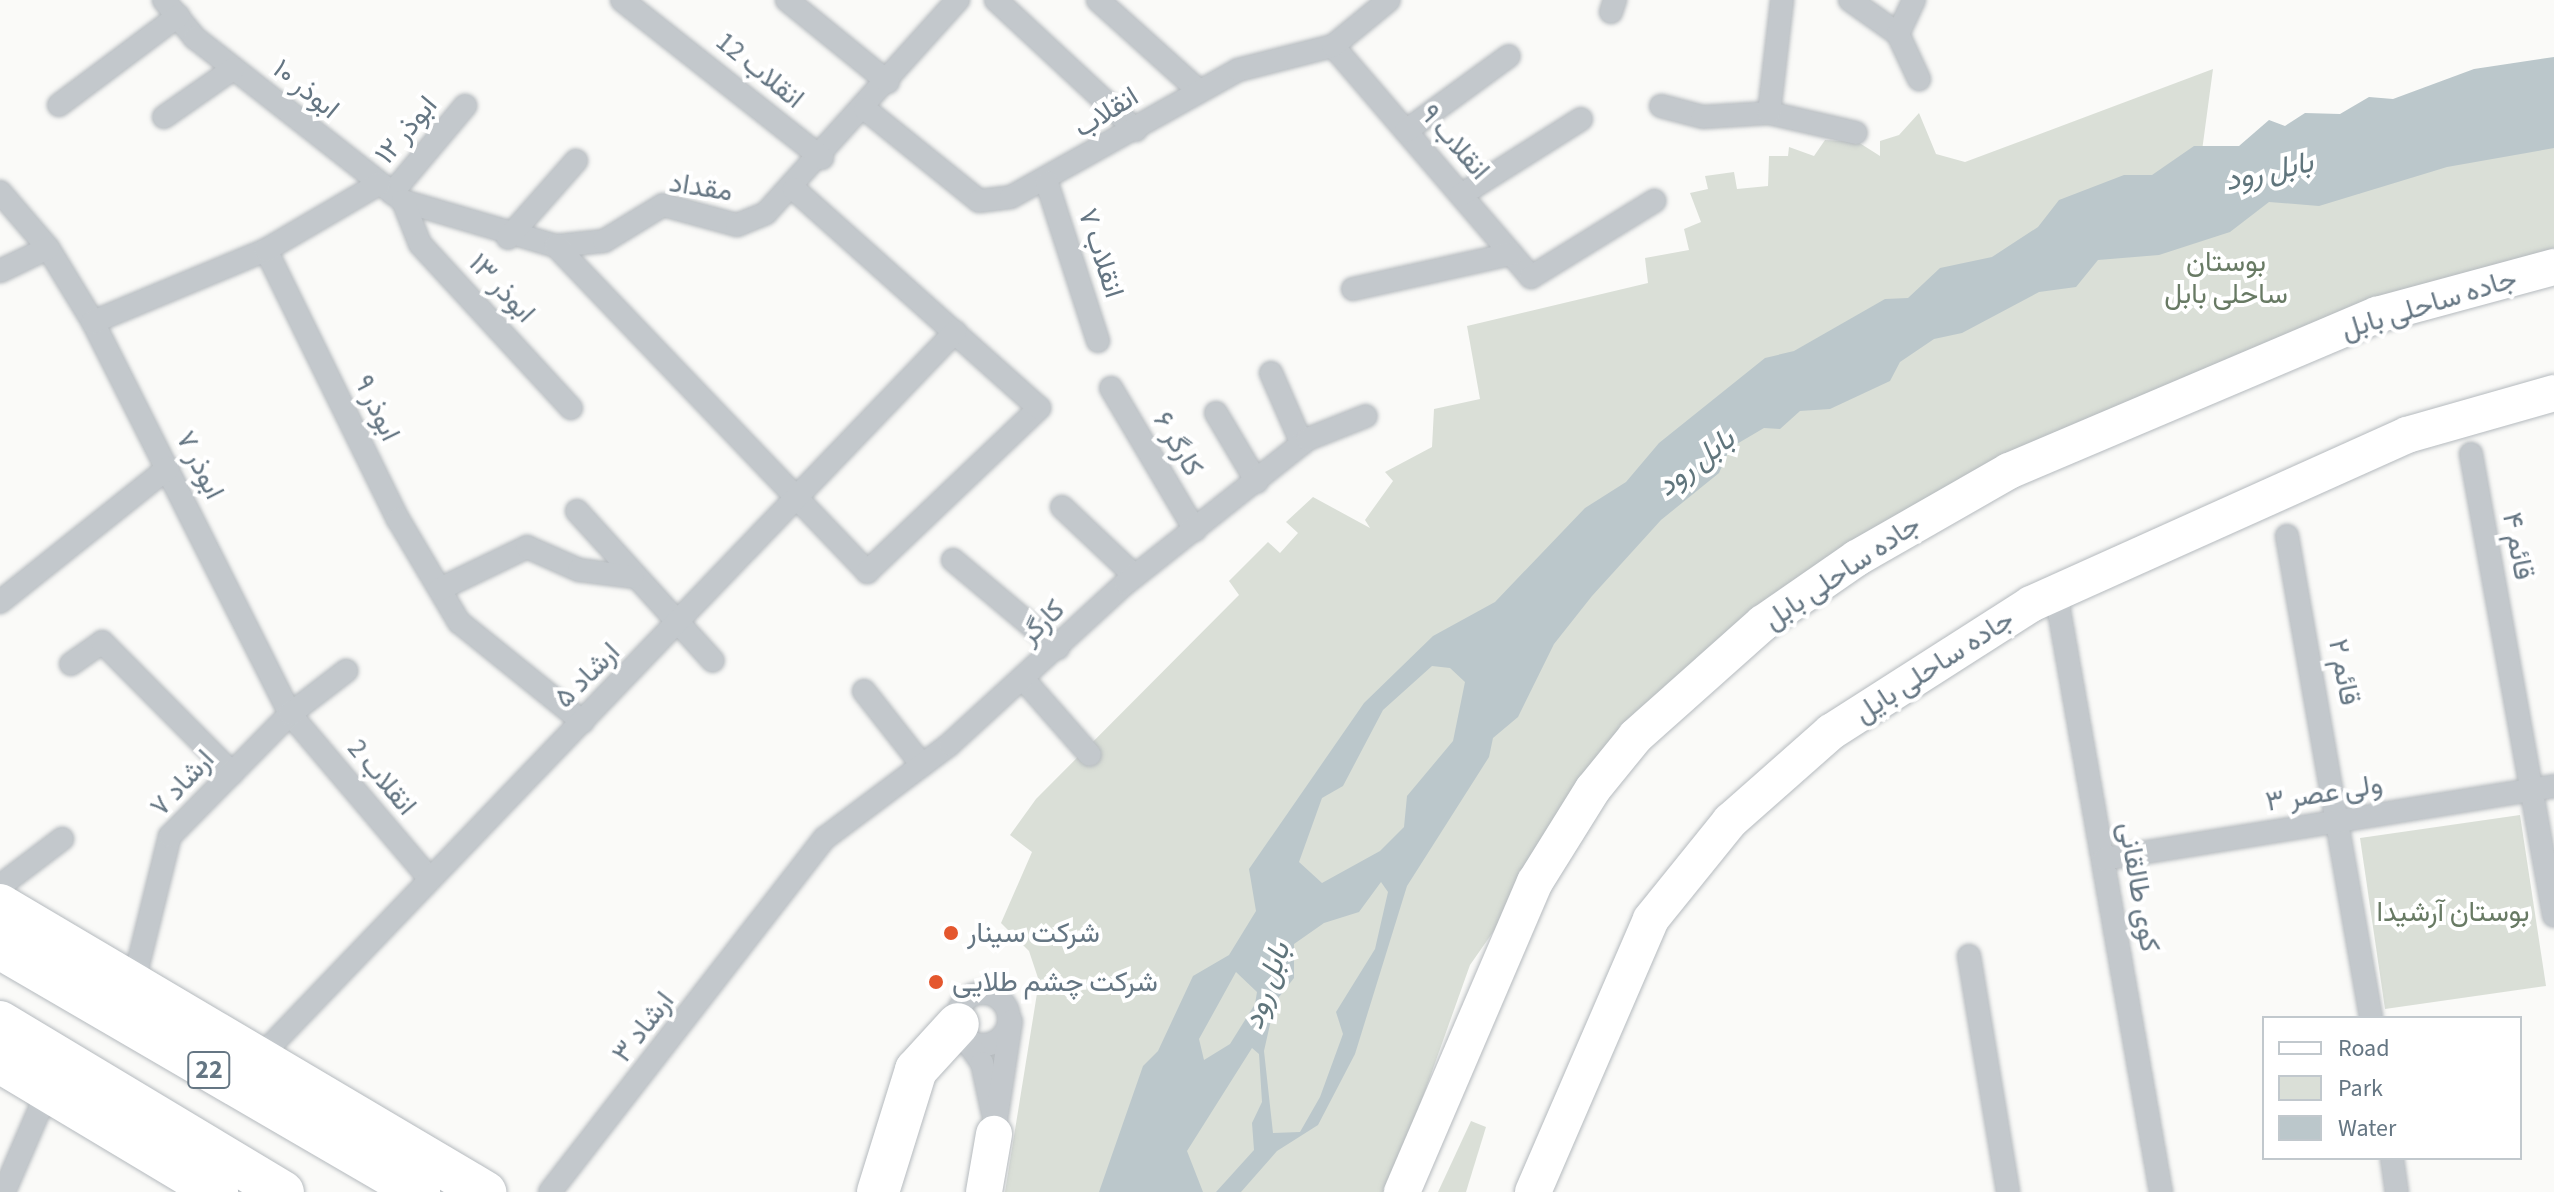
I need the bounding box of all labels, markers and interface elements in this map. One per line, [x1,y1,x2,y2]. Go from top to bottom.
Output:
street label: انقلاب 12 [709,24,811,116]
street label: ابوذر ۱۰ [266,52,346,126]
street label: انقلاب [1068,79,1144,145]
street label: ابوذر ۱۲ [368,89,444,171]
street label: انقلاب ۹ [1413,97,1497,187]
water label: بابل رود [2222,144,2316,200]
street label: مقداد [667,165,735,209]
street label: انقلاب ۷ [1071,204,1131,302]
park label: بوستان ساحلی بابل [2164,245,2288,311]
street label: ابوذر ۱۳ [462,246,542,330]
street label: جاده ساحلی بابل [2337,261,2521,347]
street label: ابوذر ۹ [347,369,407,447]
street label: کارگر ۶ [1146,406,1210,482]
water label: بابل رود [1650,421,1742,505]
street label: ابوذر ۷ [169,425,231,505]
street label: جاده ساحلی بابل [1757,507,1927,637]
street label: قائم ۴ [2495,509,2541,583]
street label: کارگر [1012,593,1072,651]
street label: جاده ساحلی بایل [1848,602,2020,730]
street label: ارشاد ۵ [547,635,627,715]
street label: قائم ۲ [2321,636,2367,708]
street label: انقلاب 2 [340,732,424,822]
street label: ارشاد ۷ [143,743,221,823]
street label: ولی عصر ۳ [2263,767,2385,819]
street label: کوی طالقانی [2111,819,2167,955]
park label: بوستان آرشیدا [2377,895,2529,929]
place label: شرکت سینار [967,916,1100,950]
marker: شرکت سینار [942,924,960,942]
water label: بابل رود [1235,938,1299,1034]
place label: شرکت چشم طلایی [952,965,1158,999]
marker: شرکت چشم طلایی [927,973,945,991]
street label: ارشاد ۳ [605,985,681,1069]
legend [2262,1016,2522,1160]
text: Road [2338,1031,2390,1066]
road number: 22 [187,1048,231,1092]
text: Park [2338,1071,2383,1106]
text: Water [2338,1111,2396,1146]

